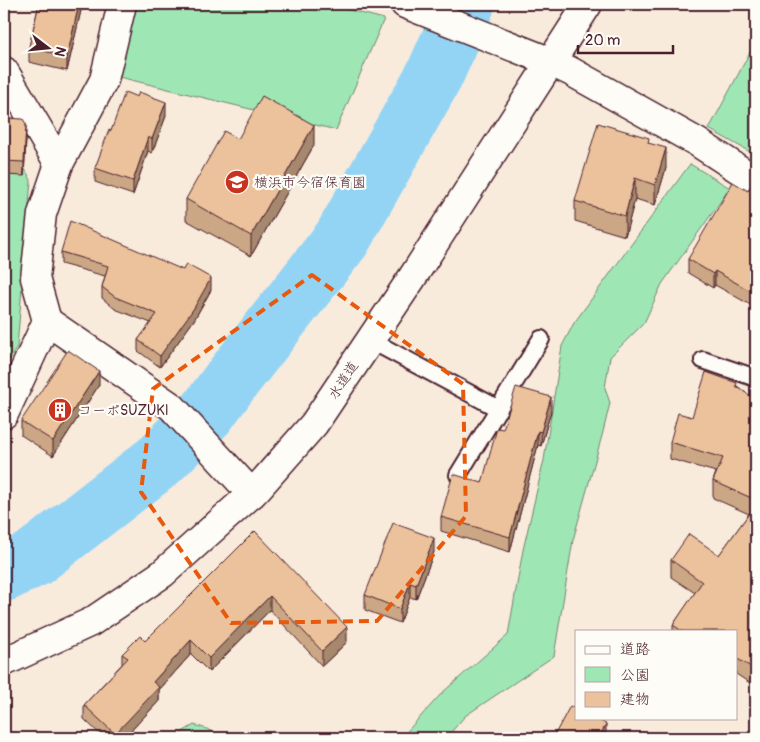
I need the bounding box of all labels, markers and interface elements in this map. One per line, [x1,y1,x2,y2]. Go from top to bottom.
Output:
north arrow [22,22,72,72]
scale bar [578,22,672,54]
text: 20 m [585,31,620,50]
text: N [51,45,69,58]
school or university icon: 横浜市今宿保育園 [224,169,250,195]
place label: 横浜市今宿保育園 [254,174,366,191]
street label: 水道道 [325,358,362,403]
building icon: コーポSUZUKI [47,397,73,423]
place label: コーポSUZUKI [78,402,169,419]
legend [575,630,738,720]
text: 道路 [620,640,650,659]
text: 公園 [620,666,650,685]
text: 建物 [620,690,650,709]

